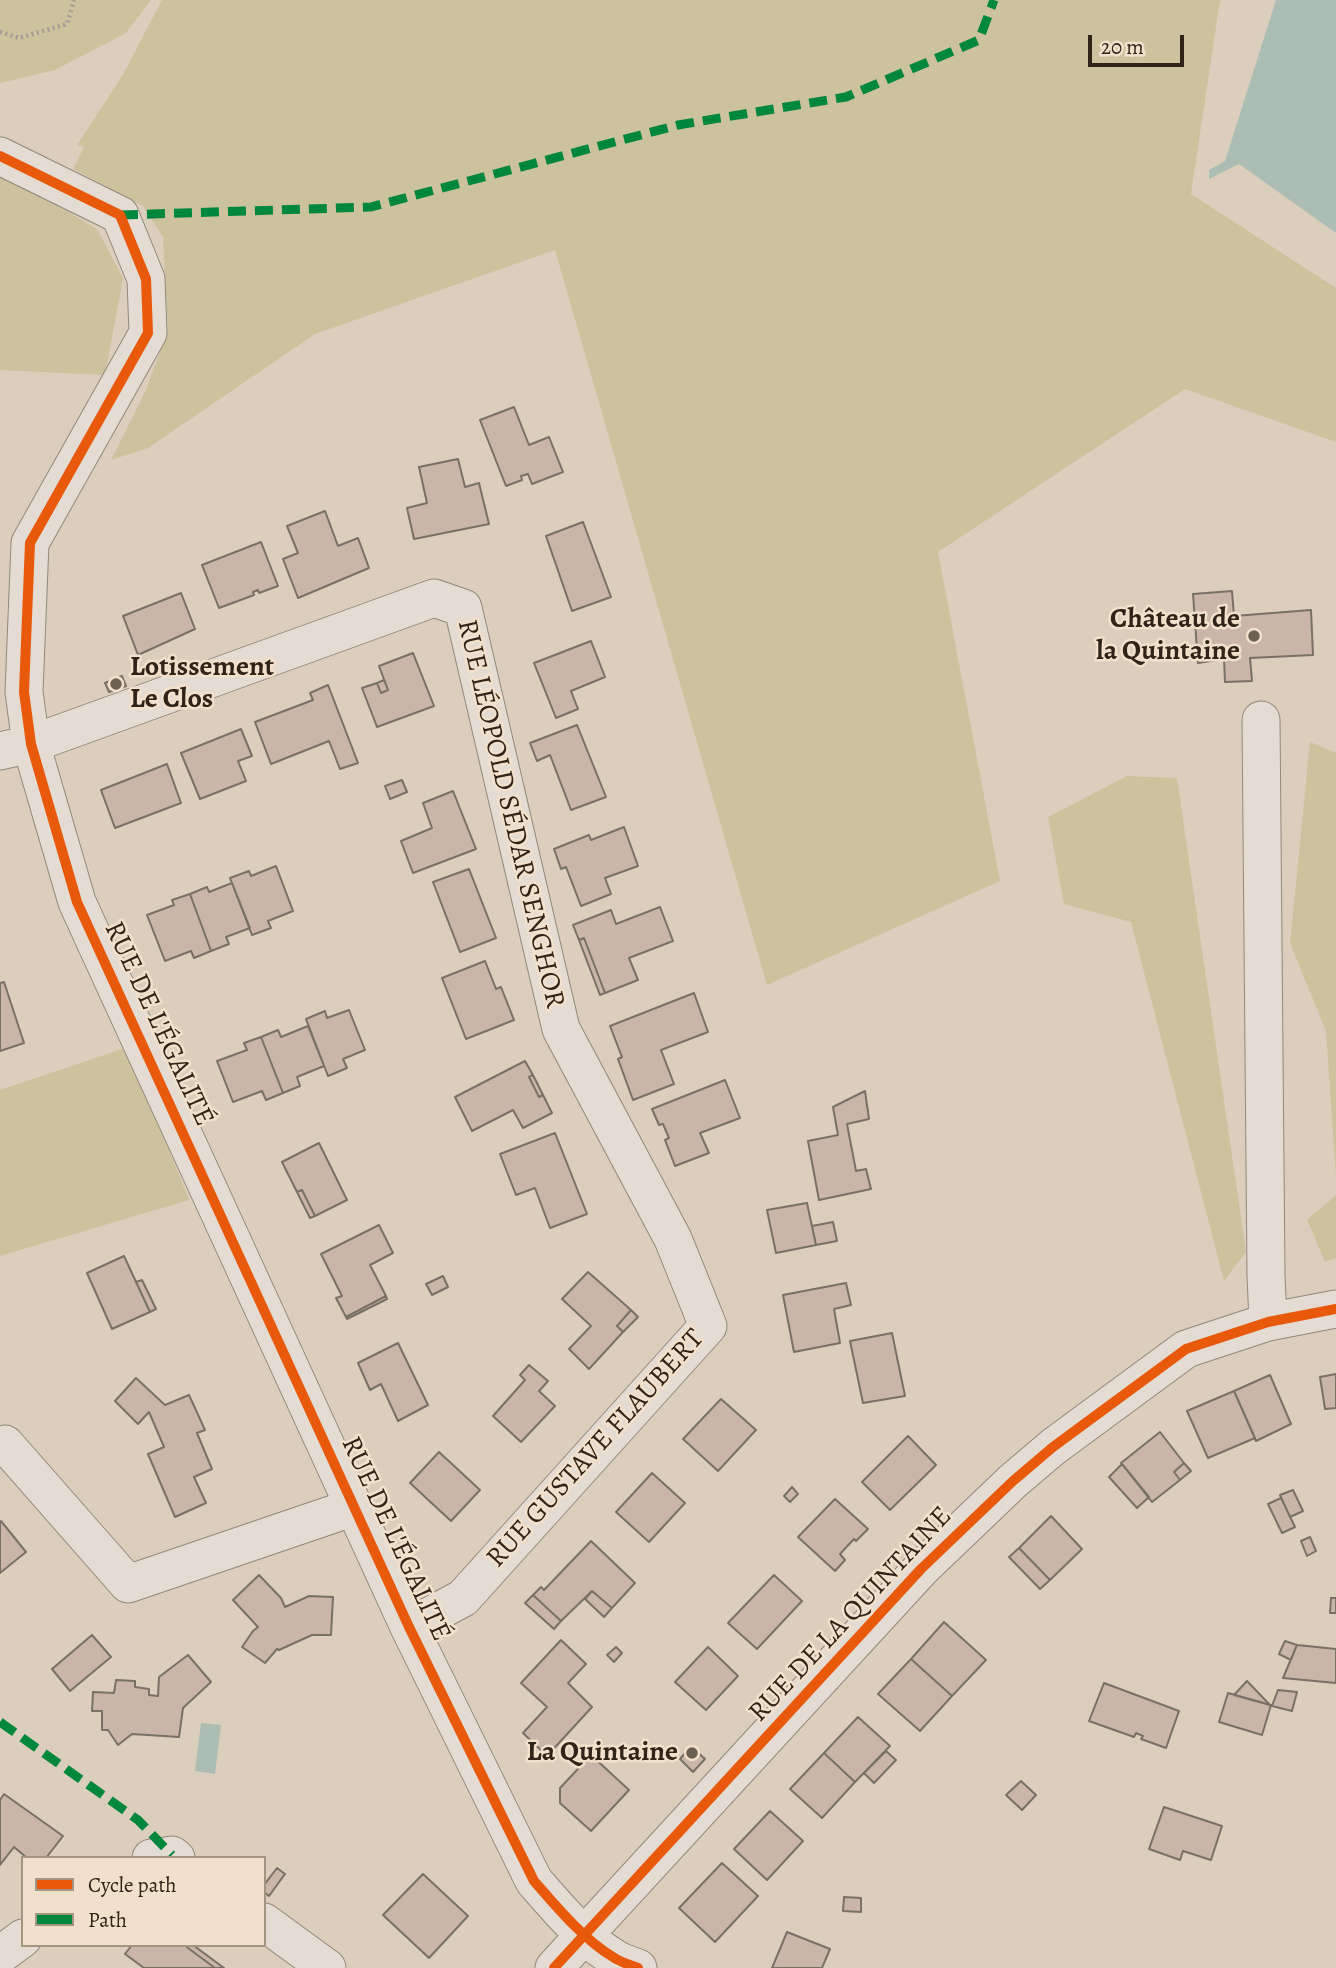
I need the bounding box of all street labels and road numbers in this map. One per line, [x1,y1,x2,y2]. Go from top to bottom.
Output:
street label: RUE LÉOPOLD SÉDAR SENGHOR [449,616,571,1012]
street label: RUE DE L'ÉGALITÉ [96,916,220,1132]
street label: RUE GUSTAVE FLAUBERT [480,1323,712,1575]
street label: RUE DE L'ÉGALITÉ [333,1431,457,1647]
street label: RUE DE LA QUINTAINE [742,1500,960,1730]

